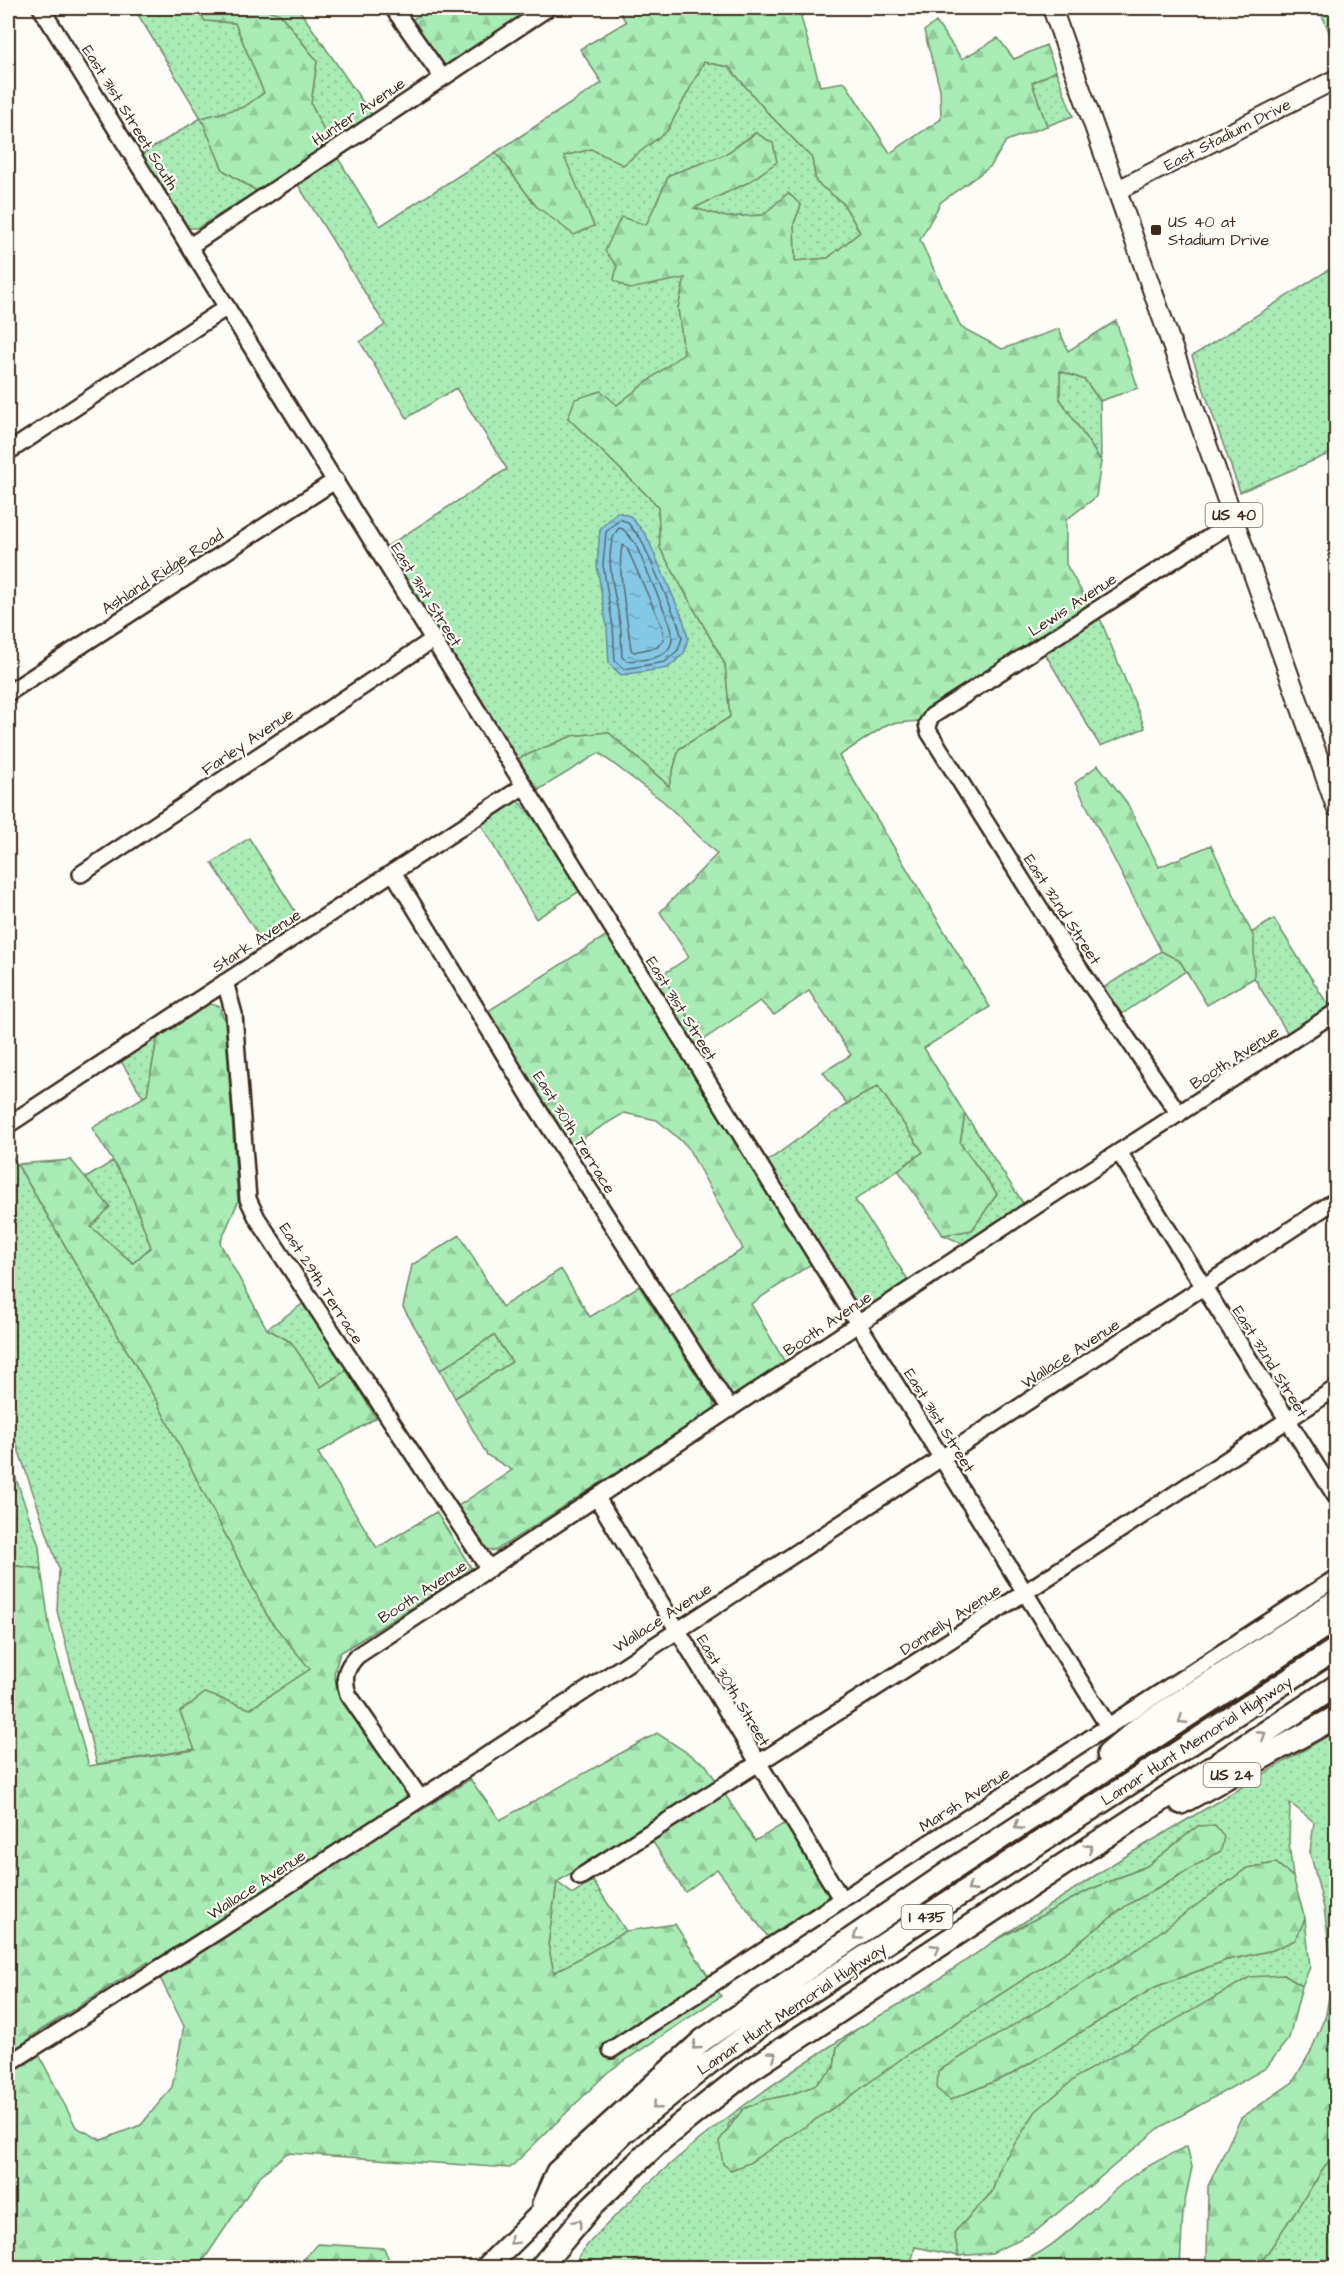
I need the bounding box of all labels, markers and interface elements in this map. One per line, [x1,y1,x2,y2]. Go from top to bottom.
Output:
street label: East 31st Street South [77,41,184,194]
street label: Hunter Avenue [308,72,410,151]
street label: East Stadium Drive [1160,93,1295,176]
place label: US 40 at Stadium Drive [1168,211,1269,251]
marker: US 40 at Stadium Drive [1149,223,1163,237]
road number: US 40 [1206,503,1262,527]
street label: Ashland Ridge Road [97,524,228,620]
street label: East 31st Street [385,538,467,651]
street label: Lewis Avenue [1024,568,1121,642]
street label: Farley Avenue [197,703,299,782]
street label: East 32nd Street [1018,850,1106,970]
street label: Stark Avenue [208,904,306,978]
street label: East 31st Street [640,952,722,1065]
street label: Booth Avenue [1186,1021,1284,1095]
street label: East 30th Terrace [528,1067,621,1198]
street label: East 29th Terrace [274,1219,369,1349]
street label: Booth Avenue [779,1286,876,1362]
street label: East 32nd Street [1227,1302,1314,1422]
street label: Wallace Avenue [1017,1314,1124,1394]
street label: East 31st Street [898,1364,980,1477]
street label: Booth Avenue [374,1555,472,1629]
street label: Wallace Avenue [609,1578,716,1658]
street label: Donnelly Avenue [896,1579,1006,1662]
street label: East 30th Street [691,1630,776,1751]
street label: Lamar Hunt Memorial Highway [1097,1671,1297,1812]
one-way arrow [1178,1713,1189,1724]
one-way arrow [1255,1731,1266,1742]
street label: Marsh Avenue [915,1762,1015,1838]
road number: US 24 [1204,1763,1260,1787]
one-way arrow [1014,1819,1025,1830]
street label: Wallace Avenue [203,1845,310,1925]
one-way arrow [1082,1845,1093,1856]
one-way arrow [967,1880,977,1892]
road number: I 435 [902,1905,952,1929]
one-way arrow [853,1929,864,1940]
street label: Lamar Hunt Memorial Highway [693,1937,891,2081]
one-way arrow [930,1945,941,1956]
one-way arrow [692,2039,703,2050]
one-way arrow [767,2051,778,2062]
one-way arrow [652,2099,663,2110]
one-way arrow [571,2219,582,2230]
one-way arrow [509,2233,520,2244]

